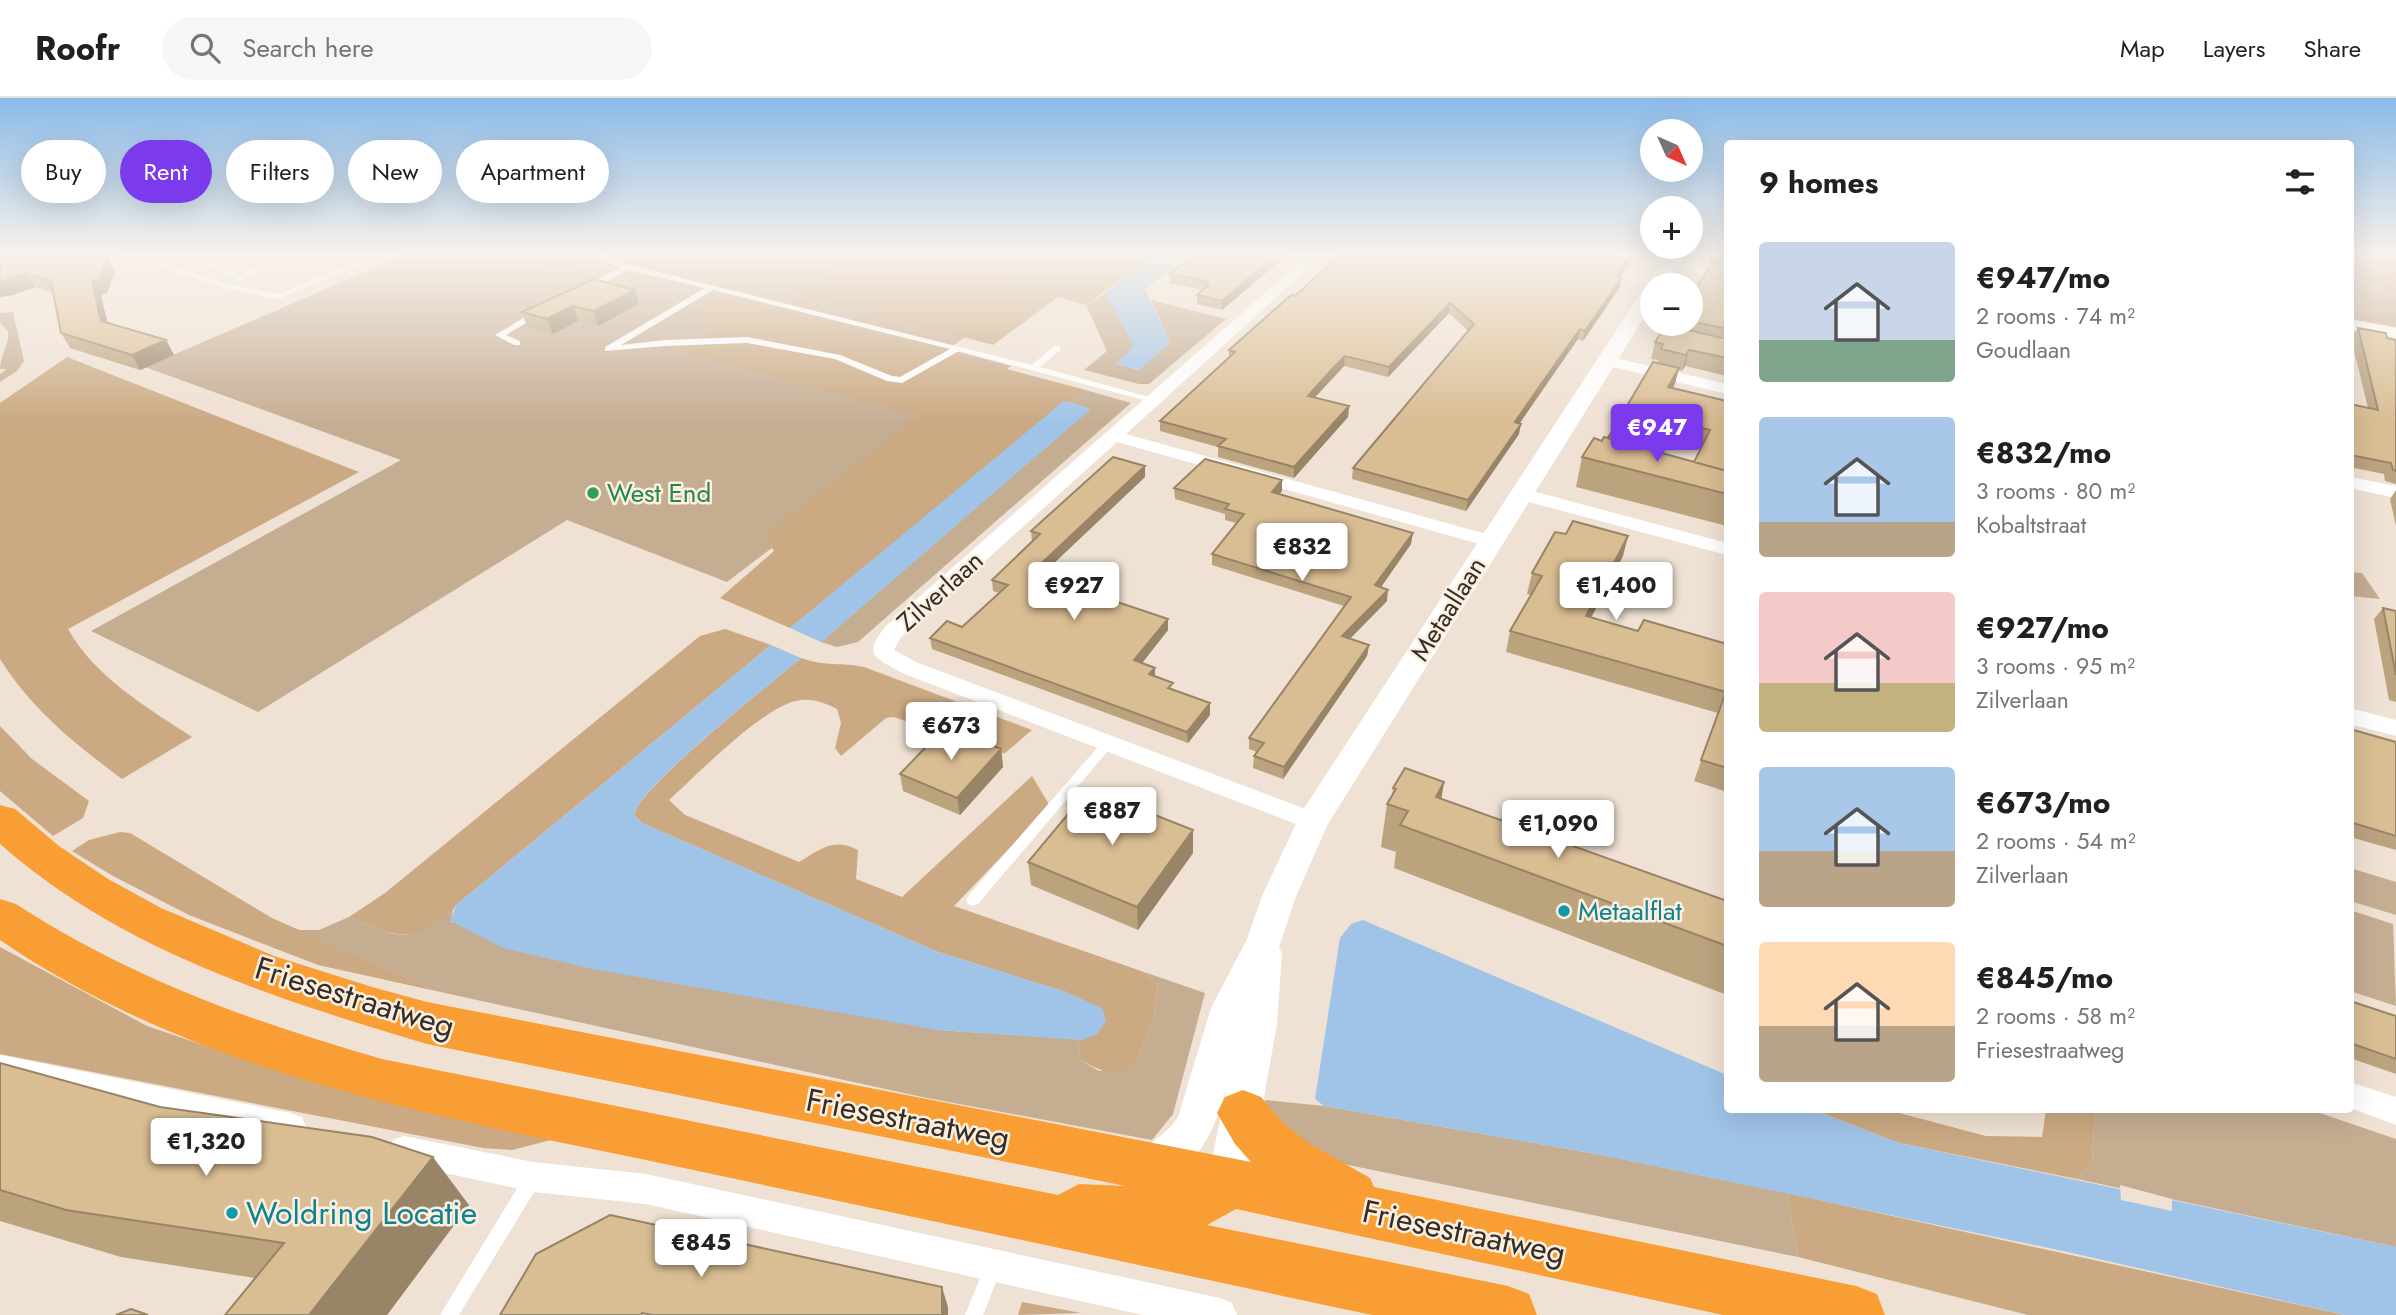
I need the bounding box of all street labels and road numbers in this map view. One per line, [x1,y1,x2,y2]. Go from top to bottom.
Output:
street label: Zilverlaan [888,542,992,640]
street label: Metaallaan [1401,550,1495,668]
street label: Friesestraatweg [250,945,460,1049]
street label: Friesestraatweg [802,1077,1014,1161]
street label: Friesestraatweg [1358,1188,1570,1276]

